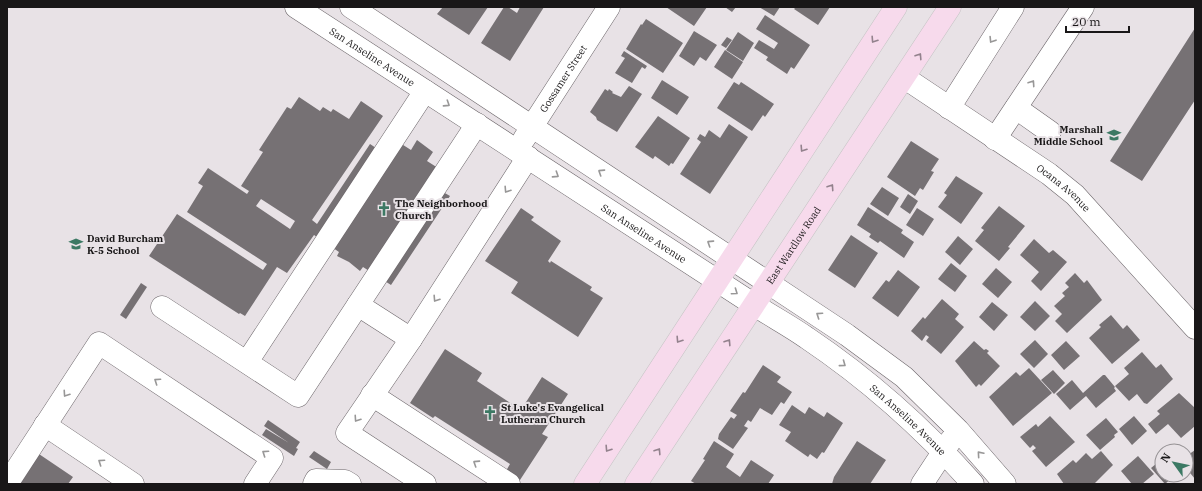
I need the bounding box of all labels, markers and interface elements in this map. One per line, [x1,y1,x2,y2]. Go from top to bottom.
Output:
scale bar [1066,8,1129,34]
text: 20 m [1072,14,1101,29]
street label: San Anseline Avenue [327,25,417,89]
one-way arrow [872,36,879,43]
one-way arrow [989,36,997,43]
street label: Gossamer Street [537,42,590,115]
one-way arrow [914,53,922,60]
one-way arrow [1028,80,1035,87]
one-way arrow [442,100,449,107]
place label: Marshall Middle School [1034,123,1103,148]
school or university icon: Marshall Middle School [1106,127,1122,143]
one-way arrow [801,144,808,151]
street label: Ocana Avenue [1034,161,1093,215]
one-way arrow [552,170,559,178]
one-way arrow [599,170,606,177]
one-way arrow [827,185,834,192]
one-way arrow [504,186,511,193]
place label: The Neighborhood Church [395,197,488,222]
church icon: The Neighborhood Church [376,201,392,217]
street label: San Anseline Avenue [599,201,689,266]
street label: East Wardlow Road [763,204,824,287]
place label: David Burcham K-5 School [87,232,164,257]
school or university icon: David Burcham K-5 School [68,236,84,252]
one-way arrow [708,241,715,248]
one-way arrow [731,287,738,295]
one-way arrow [434,295,441,302]
one-way arrow [816,312,823,320]
one-way arrow [676,336,684,343]
one-way arrow [724,339,731,346]
one-way arrow [839,359,846,367]
one-way arrow [154,379,161,386]
street label: San Anseline Avenue [867,382,949,458]
one-way arrow [63,390,71,397]
place label: St Luke's Evangelical Lutheran Church [501,401,604,426]
church icon: St Luke's Evangelical Lutheran Church [482,405,498,421]
one-way arrow [354,415,362,422]
north arrow [1154,443,1194,483]
one-way arrow [605,445,613,452]
one-way arrow [653,448,660,455]
text: N [1157,450,1174,465]
one-way arrow [262,451,269,458]
one-way arrow [978,452,985,459]
one-way arrow [98,459,105,467]
one-way arrow [474,461,481,468]

